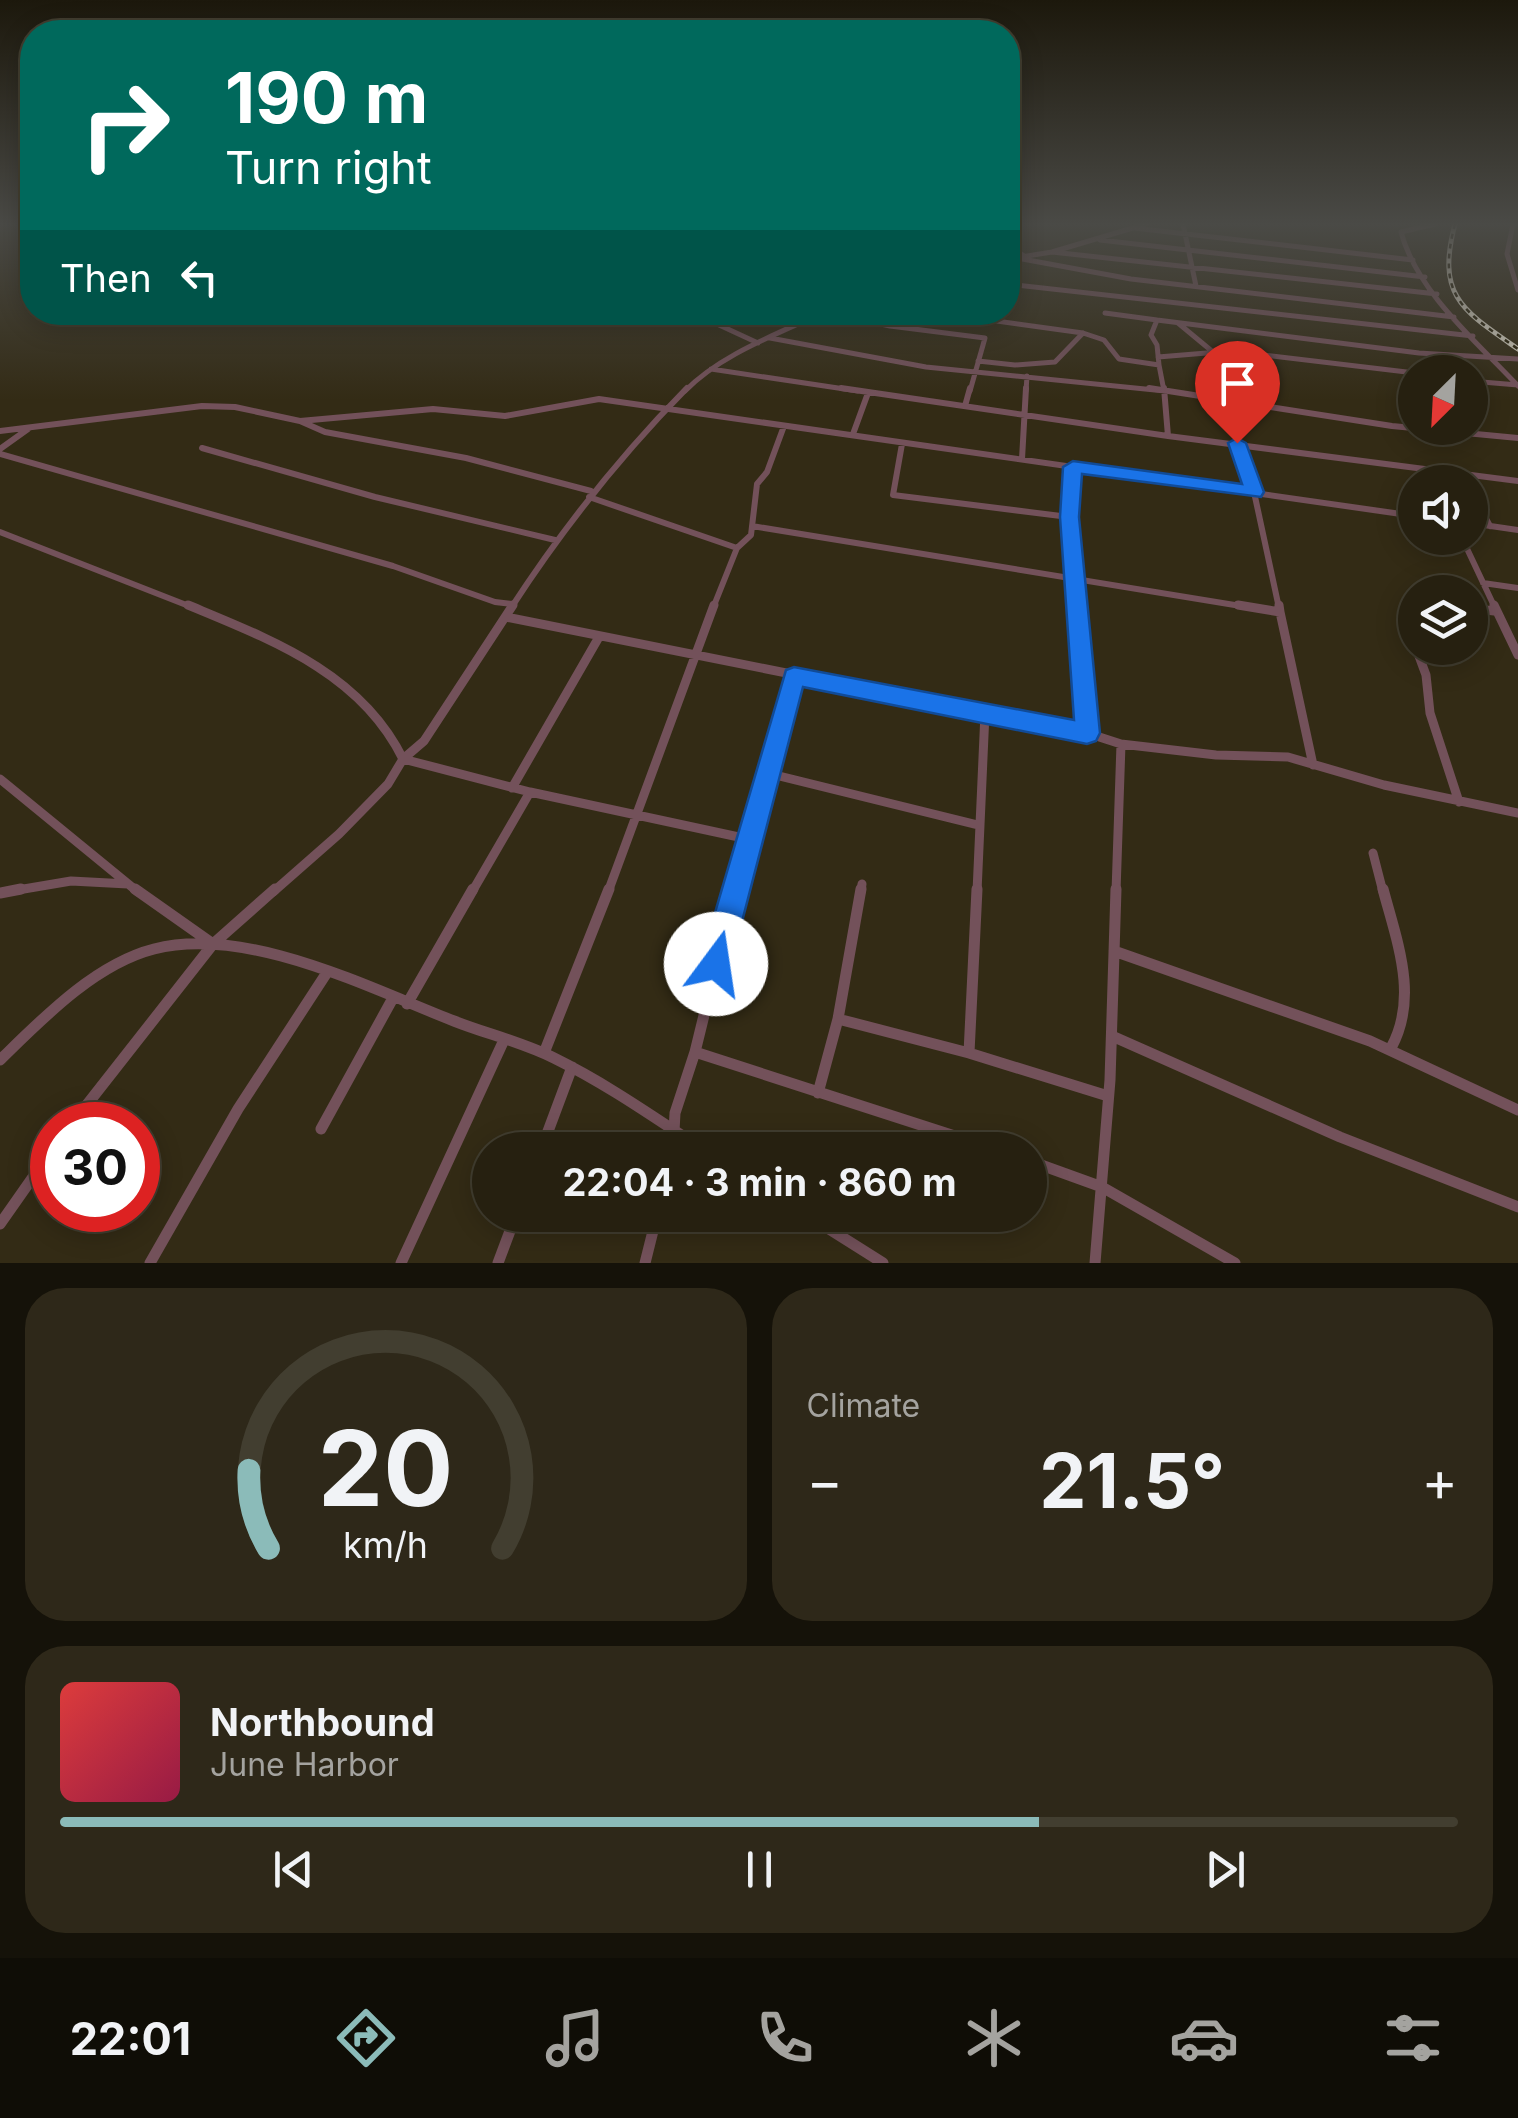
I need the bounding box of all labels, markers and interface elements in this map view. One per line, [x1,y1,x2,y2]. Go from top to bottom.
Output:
text: 190 m [225,55,428,140]
icon: right [60,60,190,190]
text: Turn right [225,140,432,195]
icon: left [172,250,227,305]
text: Then [60,255,152,301]
pin [1195,341,1280,444]
north arrow [1398,355,1488,445]
map controls [1398,355,1488,665]
icon: arrive [1210,356,1265,411]
button: sound [1398,465,1488,555]
button: layers [1398,575,1488,665]
position arrow [664,912,768,1016]
speed limit sign: 30 [30,1102,160,1232]
text: 22:04 · 3 min · 860 m [562,1159,957,1205]
text: Climate [807,1386,920,1425]
text: 20 [318,1405,454,1531]
text: 21.5° [1039,1435,1225,1526]
text: − [807,1448,843,1514]
text: + [1422,1448,1458,1514]
text: km/h [343,1523,428,1567]
text: Northbound [210,1699,435,1745]
text: June Harbor [210,1745,399,1784]
icon: previous [266,1842,321,1897]
icon: pause [732,1842,787,1897]
icon: next [1198,1842,1253,1897]
icon: directions [331,2003,401,2073]
icon: music [540,2003,610,2073]
icon: phone [750,2003,820,2073]
icon: climate [959,2003,1029,2073]
icon: car [1169,2003,1239,2073]
icon: filters [1378,2003,1448,2073]
text: 22:01 [70,2011,191,2066]

